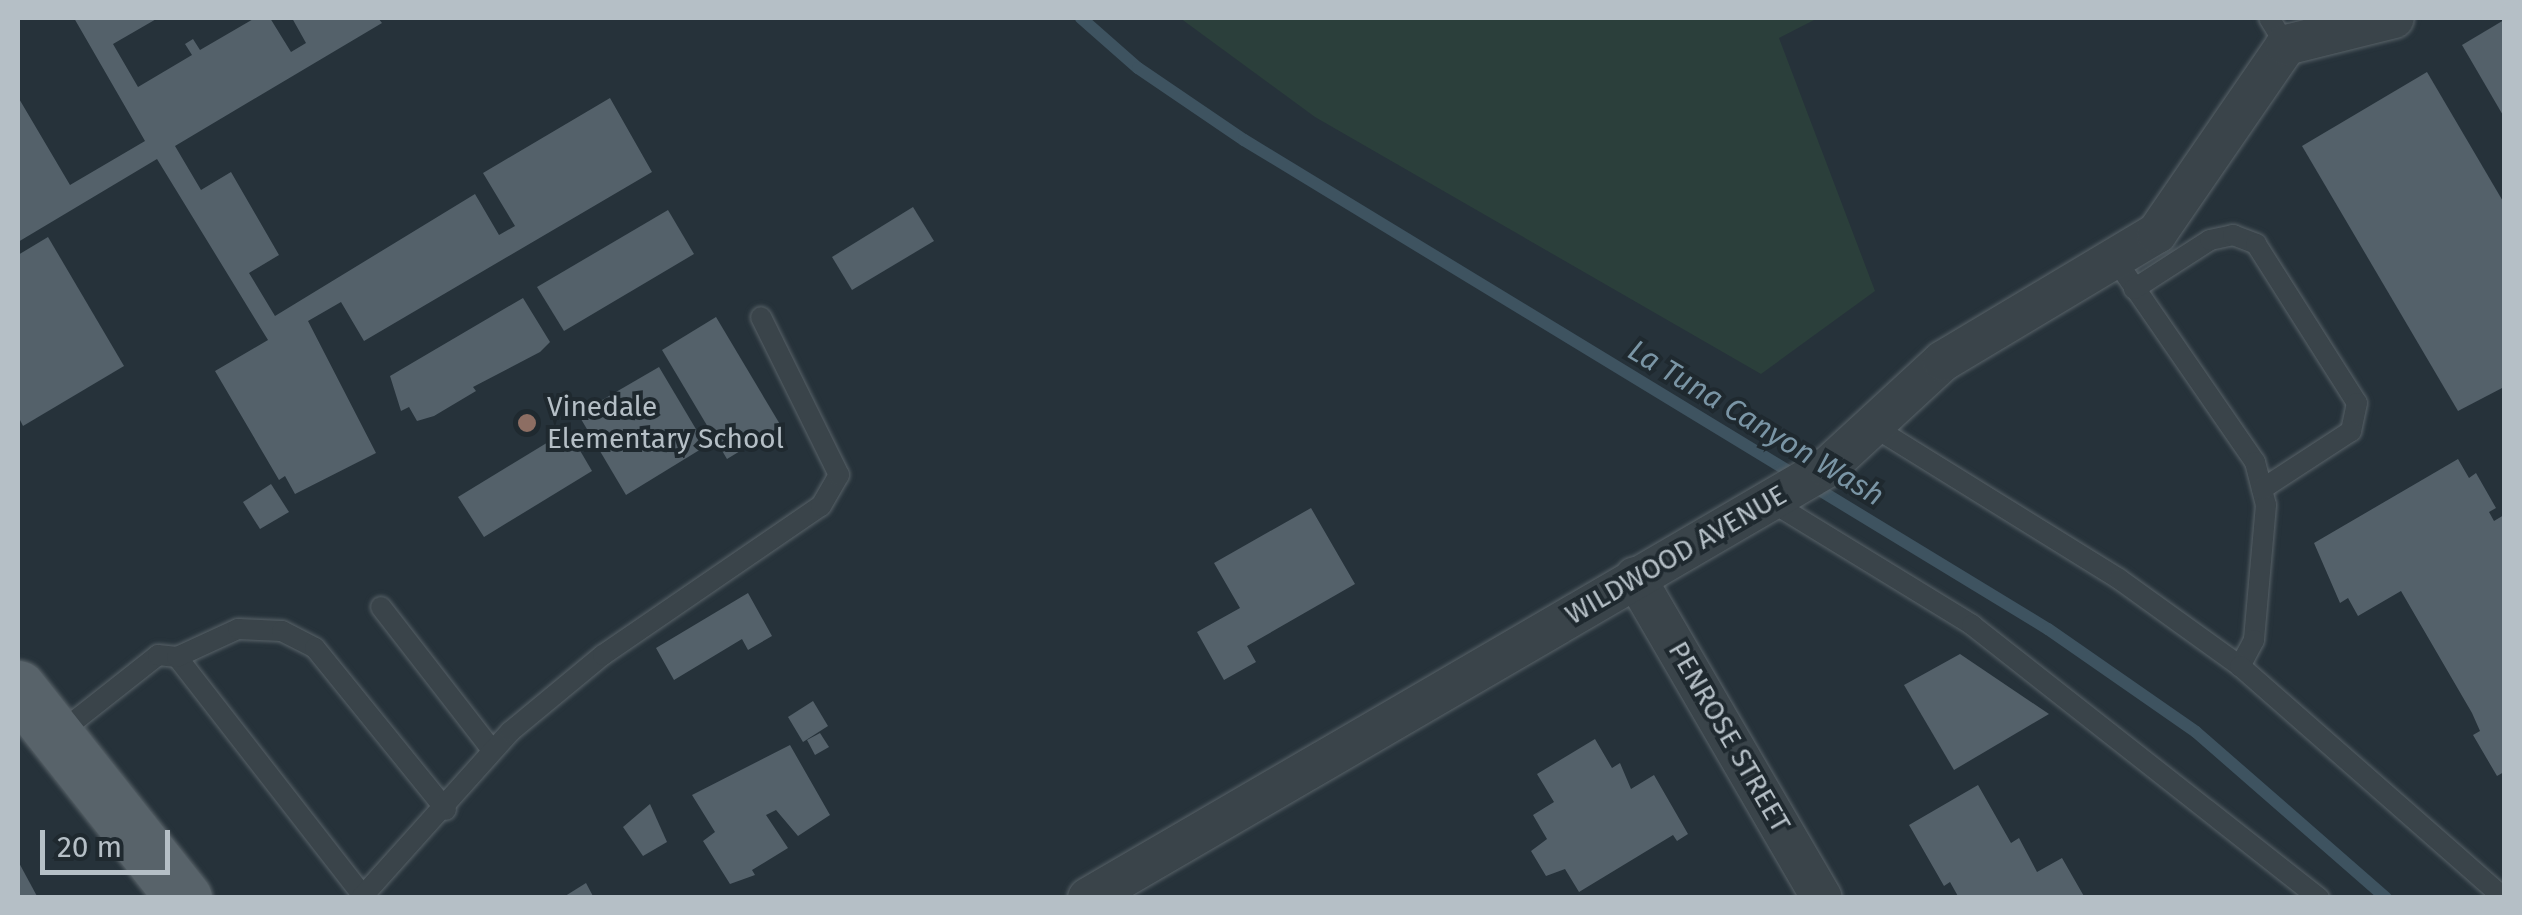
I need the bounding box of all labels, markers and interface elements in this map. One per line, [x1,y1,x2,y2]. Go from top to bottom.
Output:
water label: La Tuna Canyon Wash [1621,332,1891,514]
place label: Vinedale Elementary School [547,390,784,456]
marker: Vinedale Elementary School [516,412,538,434]
street label: WILDWOOD AVENUE [1560,478,1792,632]
street label: PENROSE STREET [1661,636,1797,838]
scale bar [45,810,175,872]
text: 20 m [57,829,122,865]

